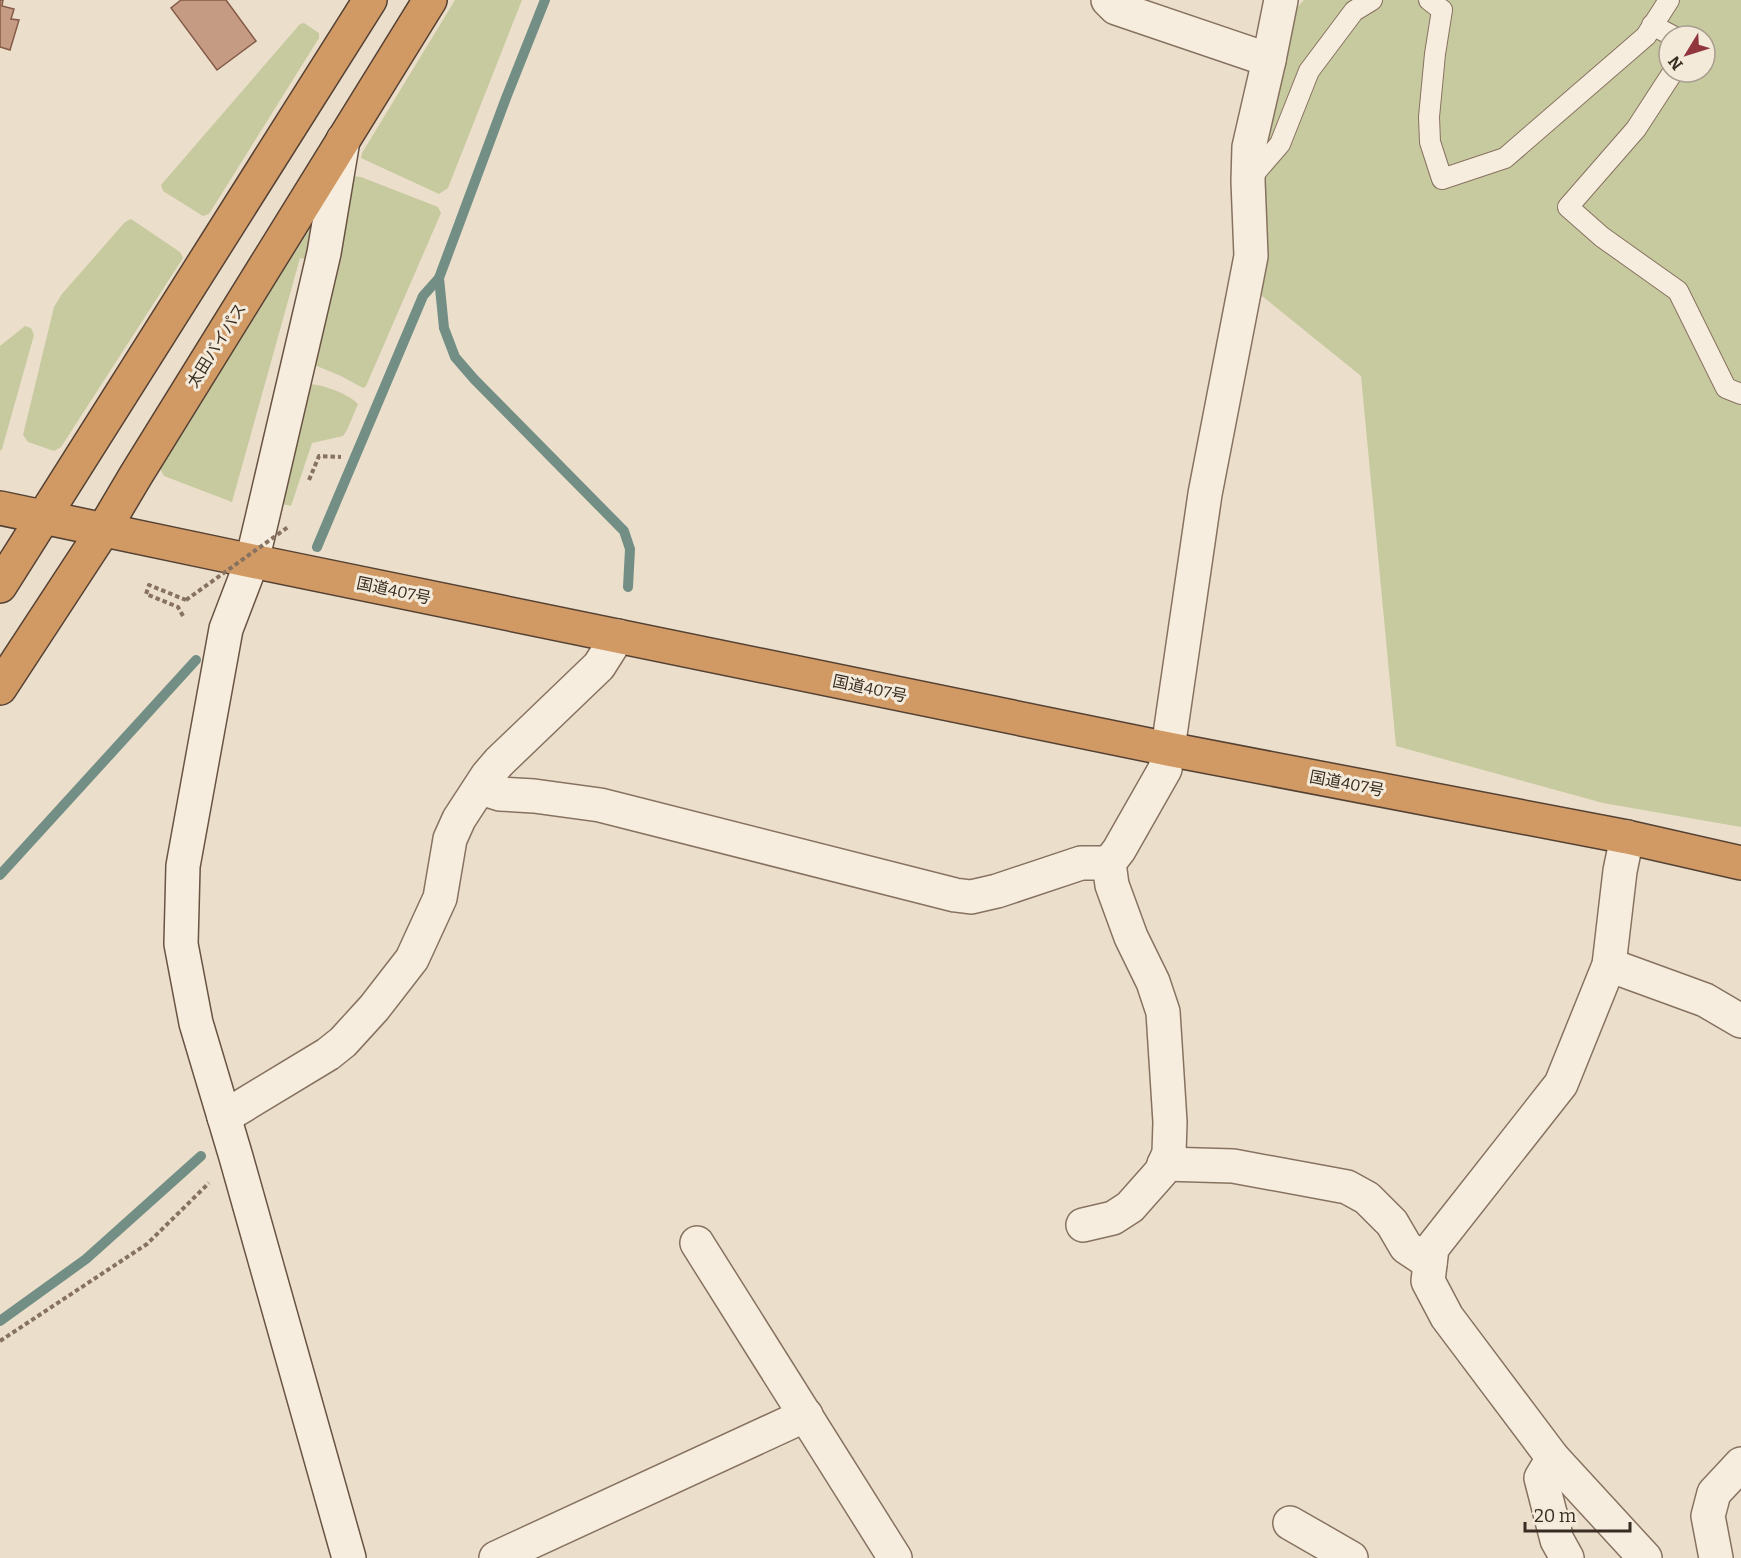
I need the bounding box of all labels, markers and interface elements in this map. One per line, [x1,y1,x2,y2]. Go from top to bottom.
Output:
north arrow [1657,24,1717,84]
text: N [1664,52,1687,74]
street label: 太田バイパス [183,300,250,391]
street label: 国道407号 [355,573,433,608]
street label: 国道407号 [831,671,909,706]
street label: 国道407号 [1308,767,1386,800]
scale bar [1525,1495,1630,1533]
text: 20 m [1534,1505,1576,1527]

